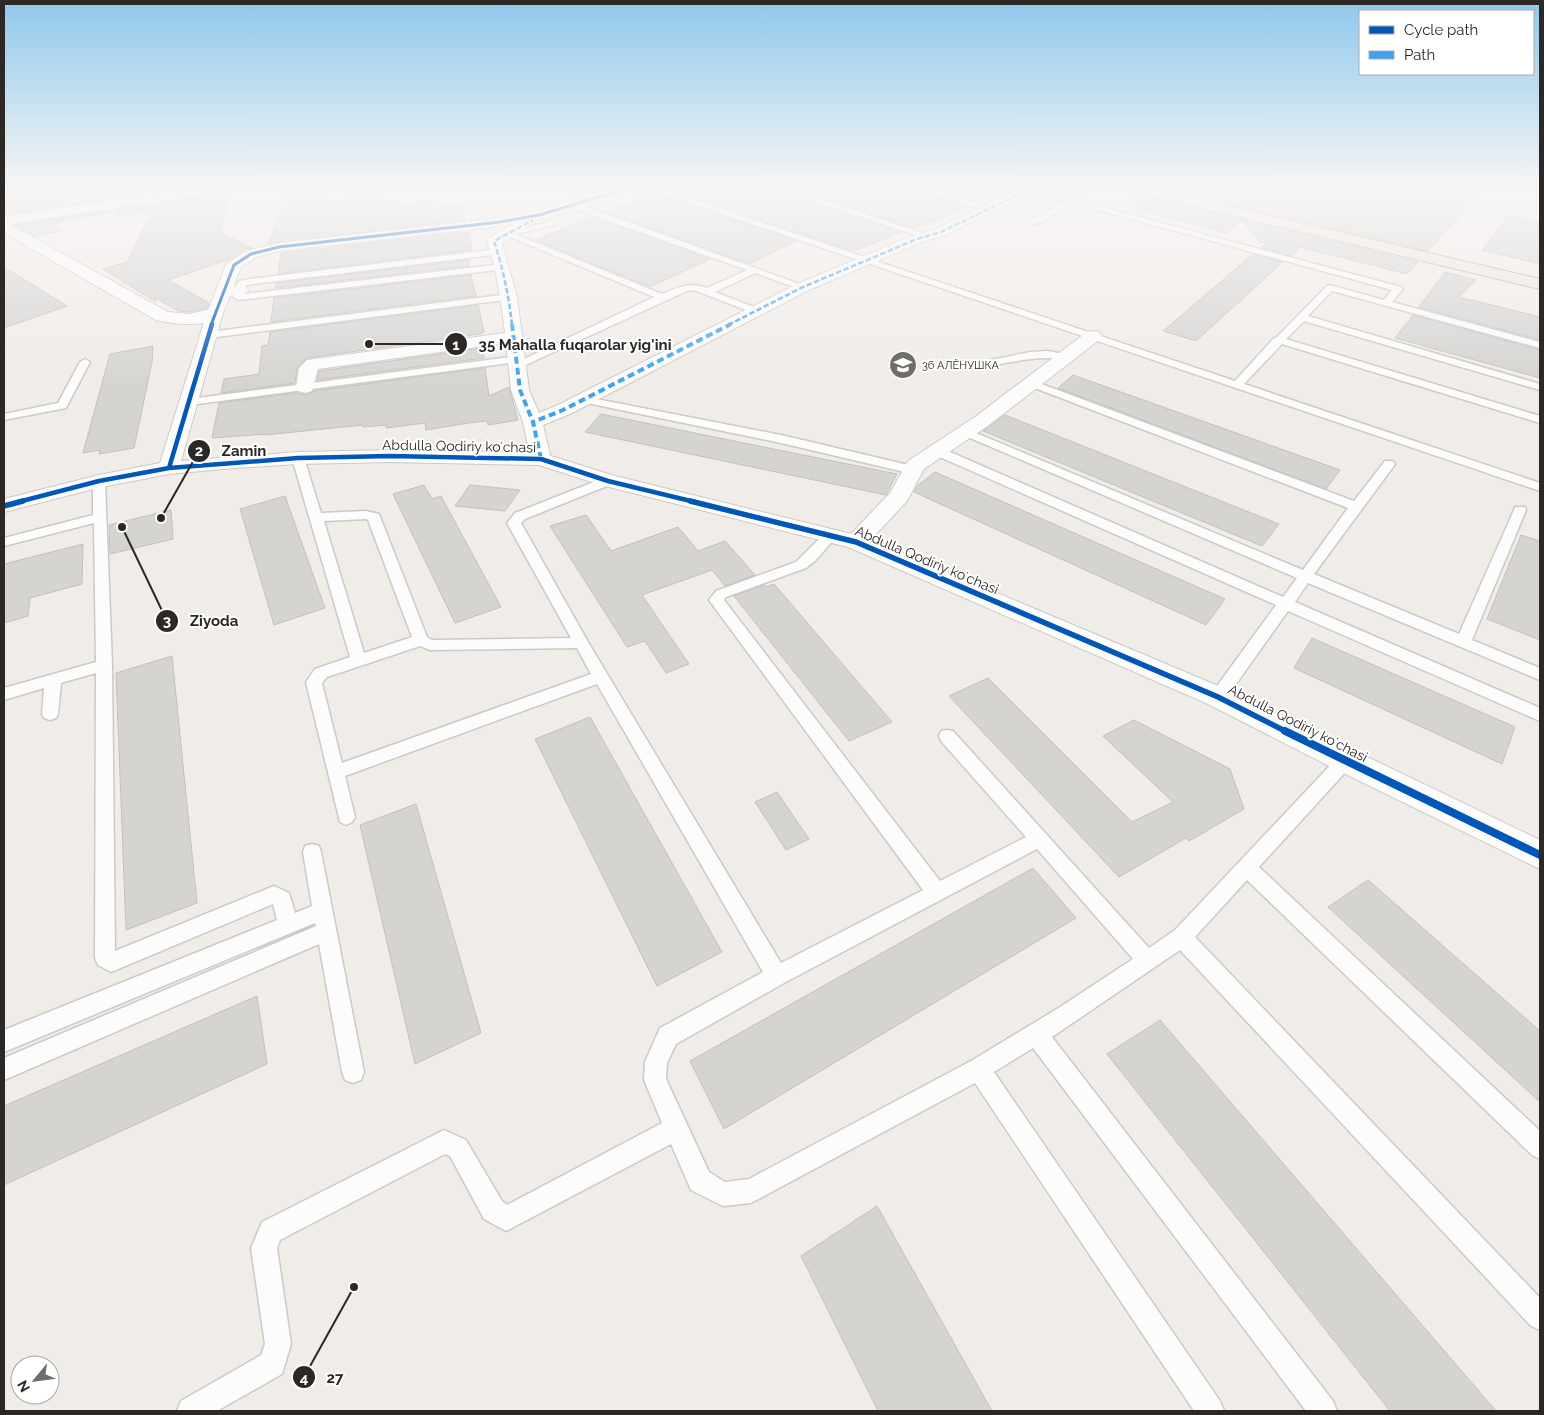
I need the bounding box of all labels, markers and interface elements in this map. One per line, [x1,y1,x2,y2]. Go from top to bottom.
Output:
legend [1359,10,1534,75]
text: Cycle path [1404,21,1478,39]
text: Path [1404,46,1435,64]
callout: 35 Mahalla fuqarolar yig'ini [443,329,682,359]
text: 1 [452,336,460,354]
text: 35 Mahalla fuqarolar yig'ini [479,336,671,354]
school or university icon: 36 АЛЁНУШКА [888,350,918,380]
place label: 36 АЛЁНУШКА [922,359,999,372]
callout: Zamin [186,436,276,466]
street label: Abdulla Qodiriy koʻchasi [382,437,536,455]
text: 2 [195,442,203,460]
text: Zamin [222,442,266,460]
street label: Abdulla Qodiriy koʻchasi [853,523,1001,597]
callout: Ziyoda [154,606,248,636]
text: 3 [163,612,171,630]
text: Ziyoda [190,612,239,630]
street label: Abdulla Qodiriy koʻchasi [1226,681,1370,765]
north arrow [10,1355,60,1405]
callout: 27 [291,1362,353,1392]
text: 4 [300,1369,309,1387]
text: 27 [327,1369,344,1387]
text: N [14,1378,33,1395]

